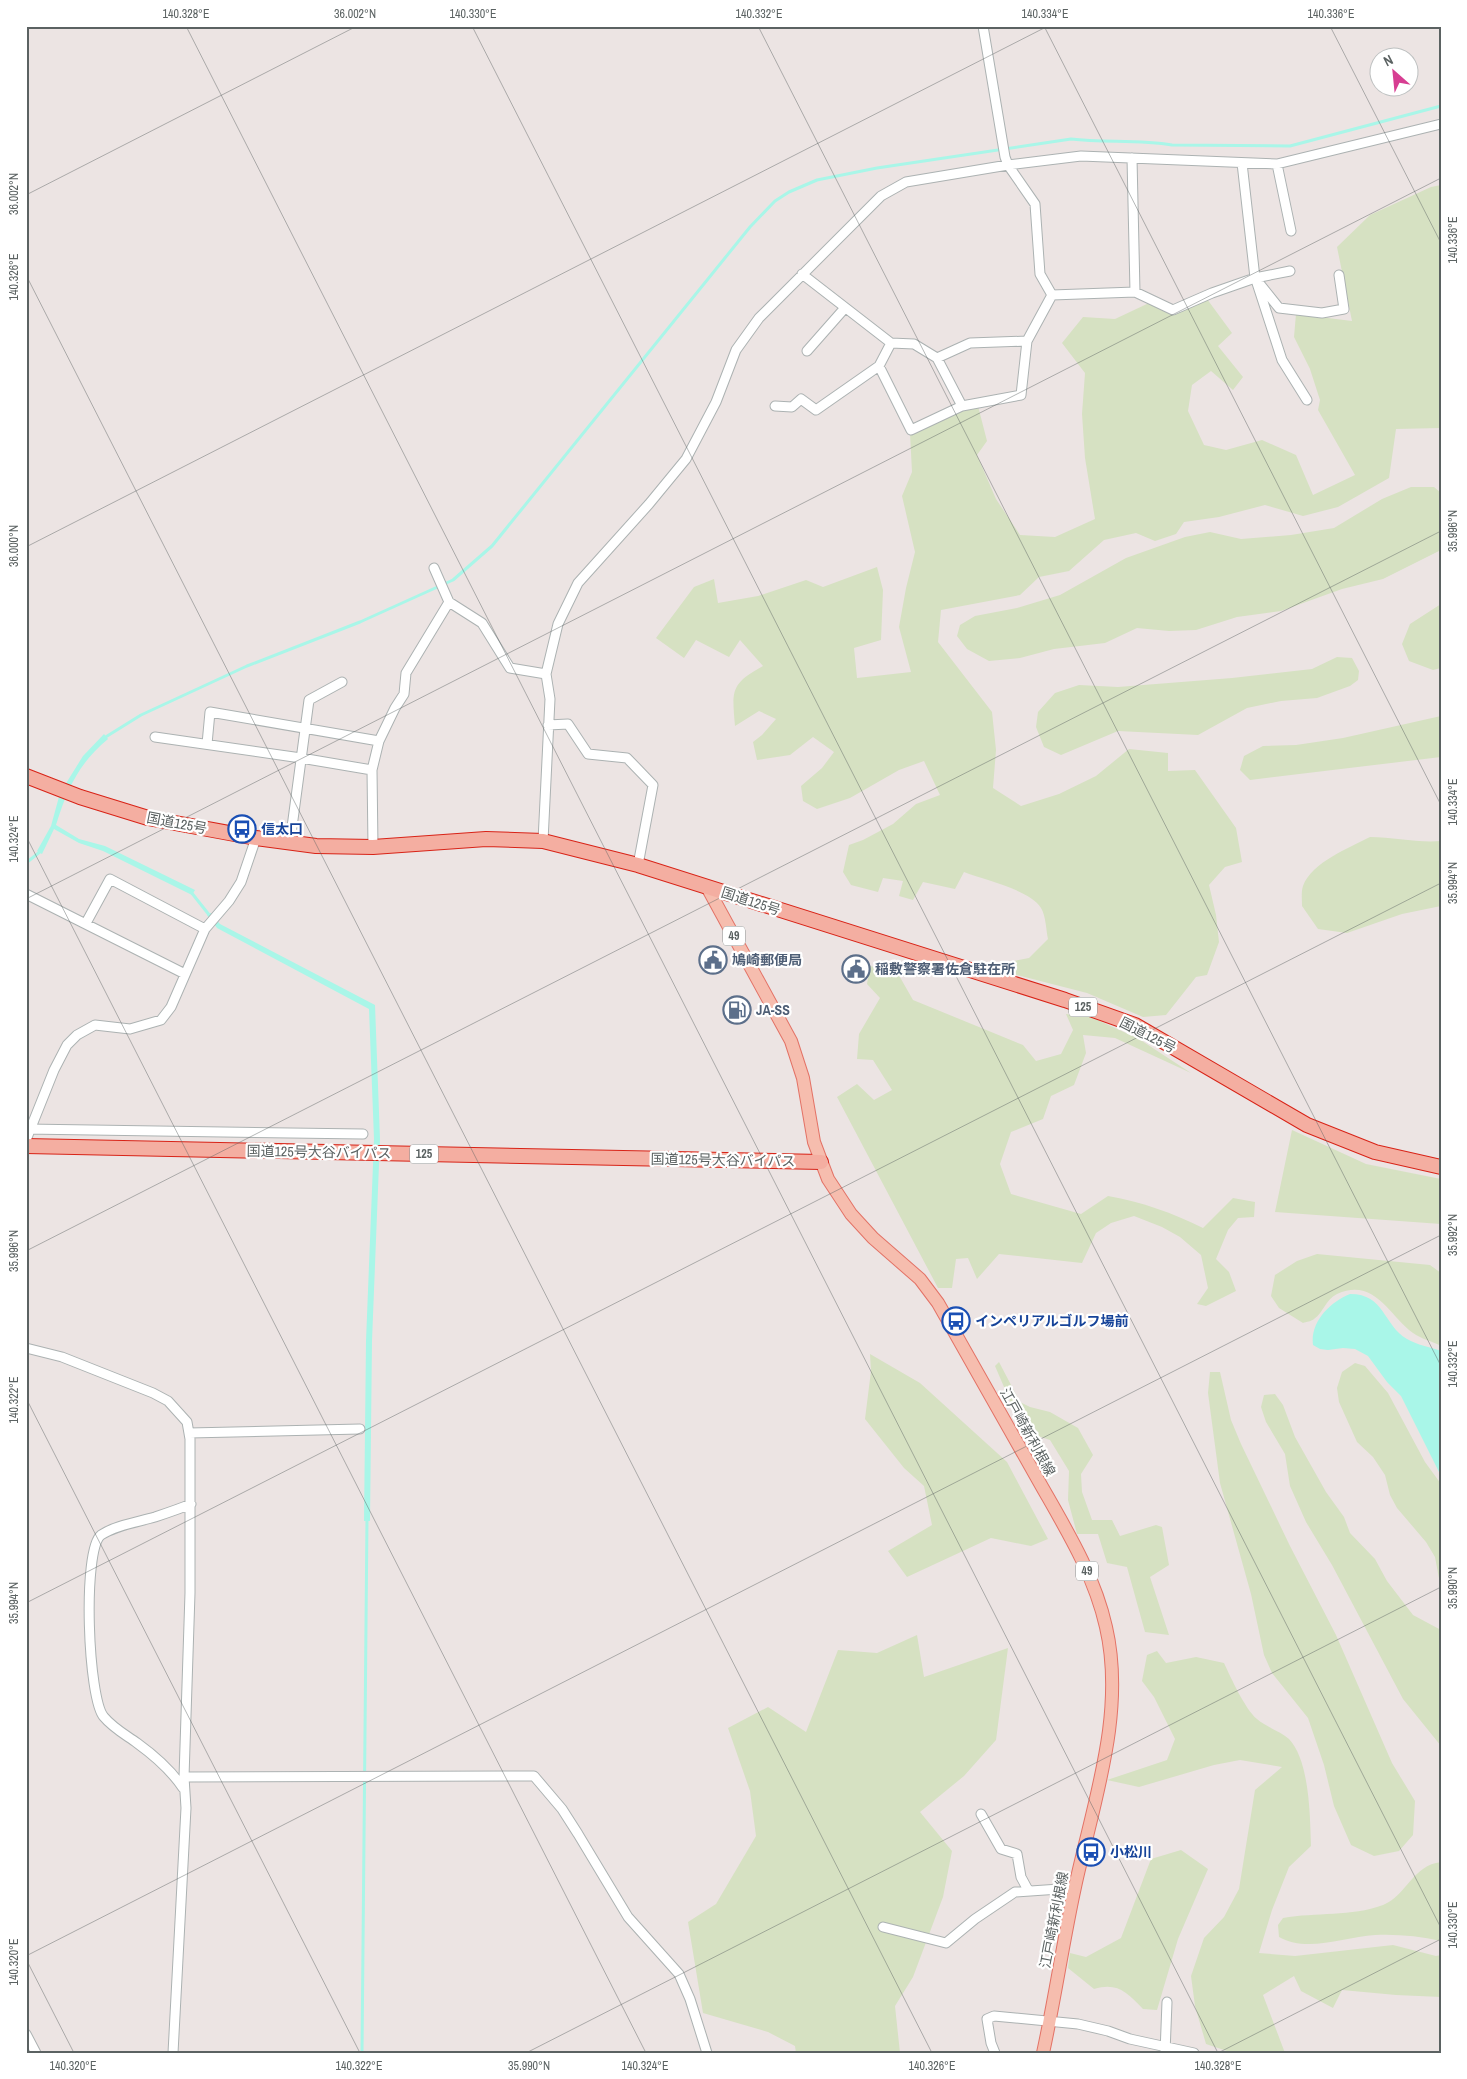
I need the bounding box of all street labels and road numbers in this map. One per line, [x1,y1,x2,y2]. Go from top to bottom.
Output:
street label: 国道125号 [145,808,209,838]
street label: 国道125号 [719,883,783,919]
road number: 49 [723,926,745,946]
road number: 125 [1069,998,1097,1016]
street label: 国道125号 [1117,1013,1179,1057]
street label: 国道125号大谷バイパス [246,1142,392,1162]
road number: 125 [410,1144,438,1164]
street label: 国道125号大谷バイパス [650,1150,796,1170]
street label: 江戸崎新利根線 [996,1385,1060,1479]
road number: 49 [1076,1562,1098,1580]
street label: 江戸崎新利根線 [1036,1870,1072,1970]

